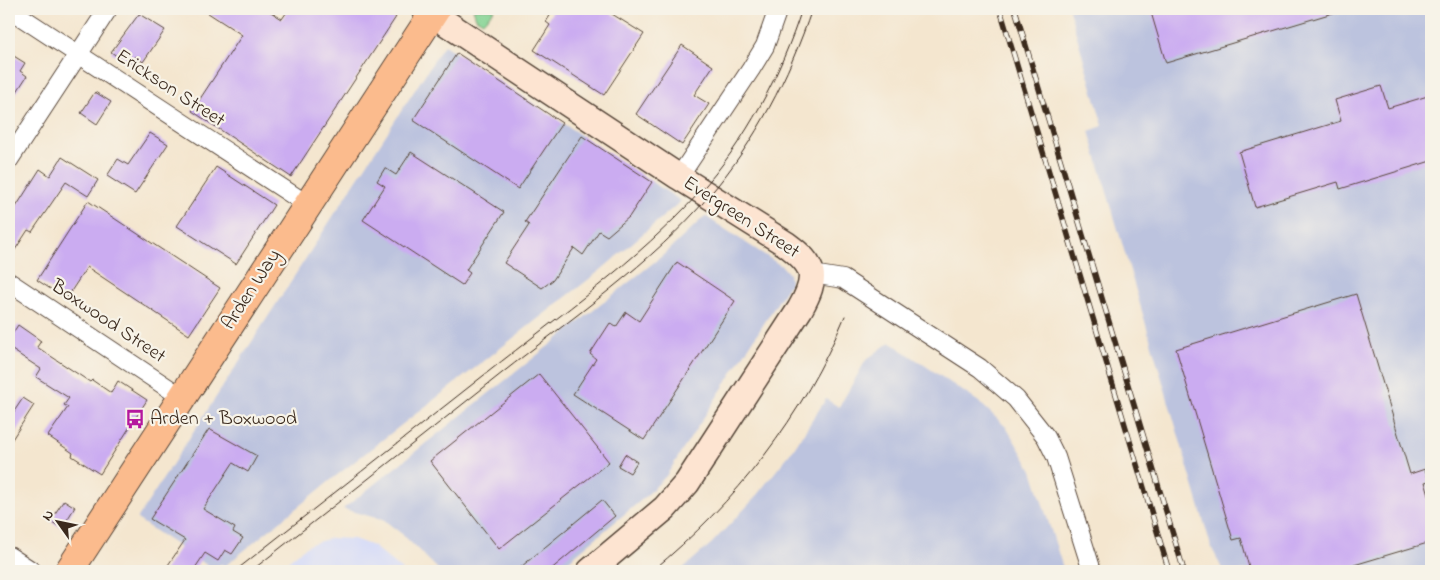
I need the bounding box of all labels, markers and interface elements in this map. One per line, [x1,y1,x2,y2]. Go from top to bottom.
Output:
street label: Erickson Street [110,43,231,135]
street label: Evergreen Street [676,169,805,268]
street label: Arden Way [215,244,289,336]
street label: Boxwood Street [44,272,172,371]
place label: Arden + Boxwood [150,405,297,434]
bus stop icon: Arden + Boxwood [124,408,146,430]
north arrow [32,498,82,548]
text: N [37,506,60,525]

